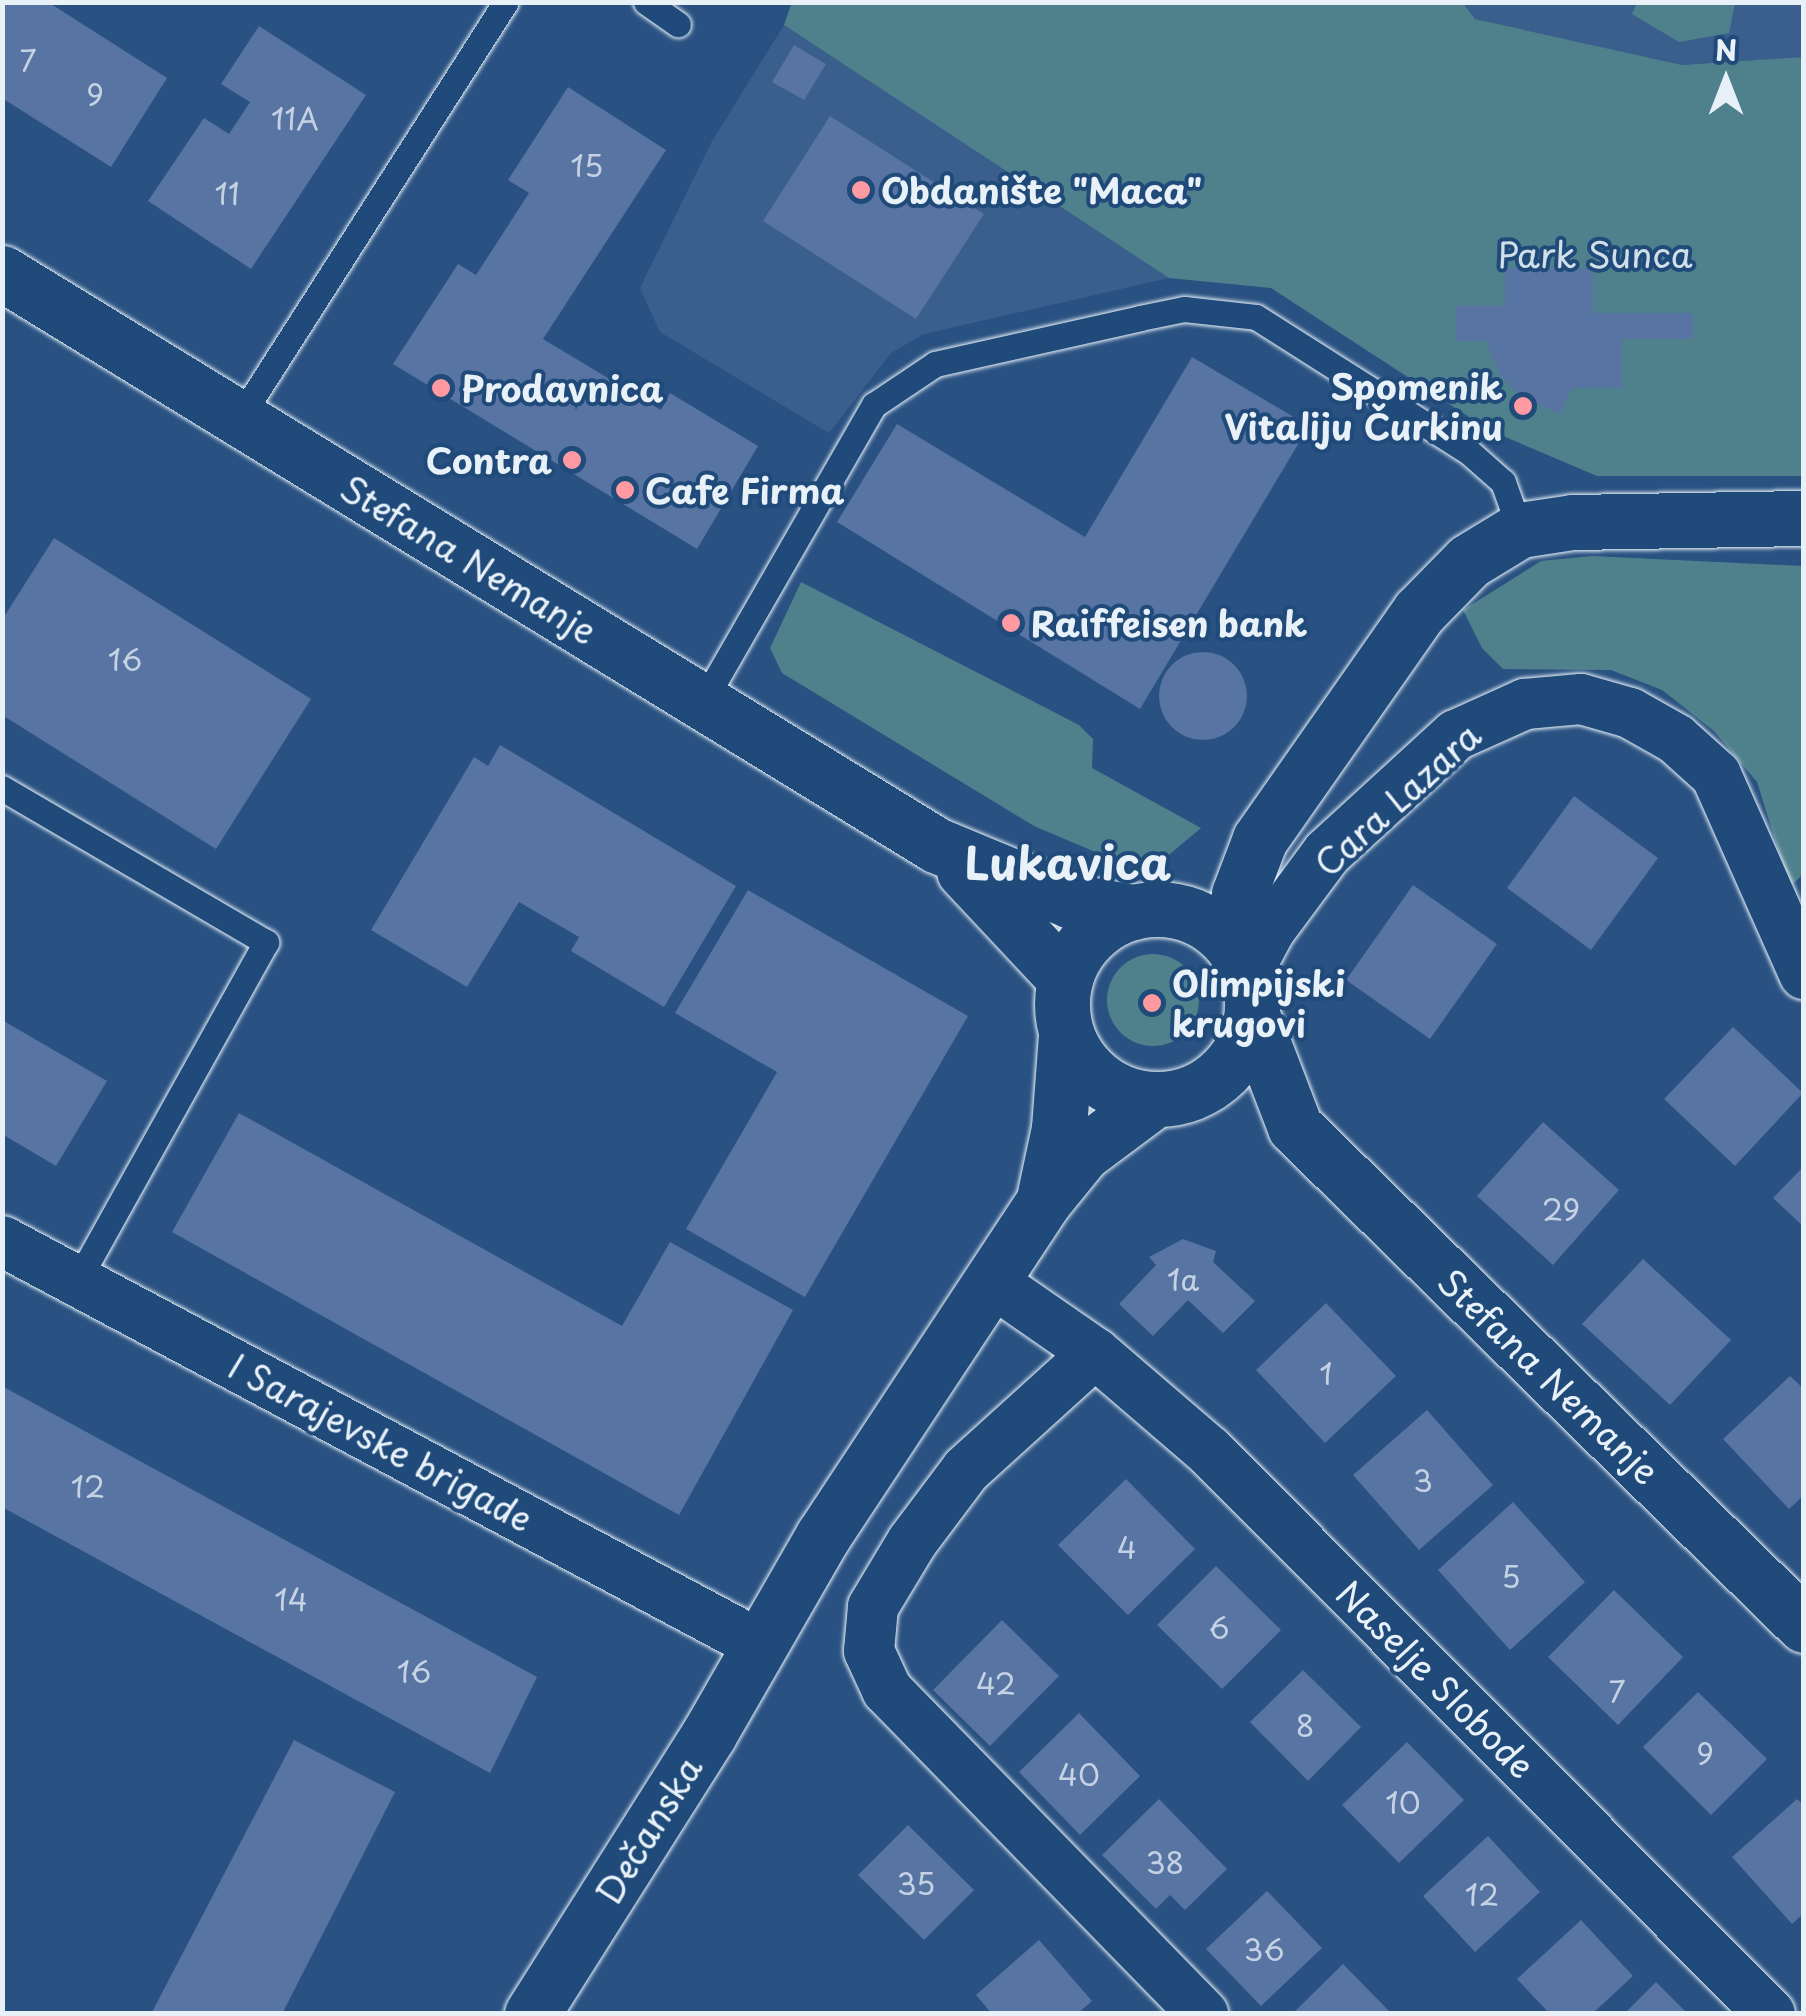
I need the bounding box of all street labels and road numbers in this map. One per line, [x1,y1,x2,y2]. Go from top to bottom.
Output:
street label: Stefana Nemanje [334,466,604,652]
street label: Cara Lazara [1305,713,1489,885]
street label: Stefana Nemanje [1430,1260,1668,1492]
street label: I Sarajevske brigade [221,1344,541,1540]
street label: Naselje Slobode [1328,1571,1544,1787]
street label: Dečanska [586,1748,710,1912]

